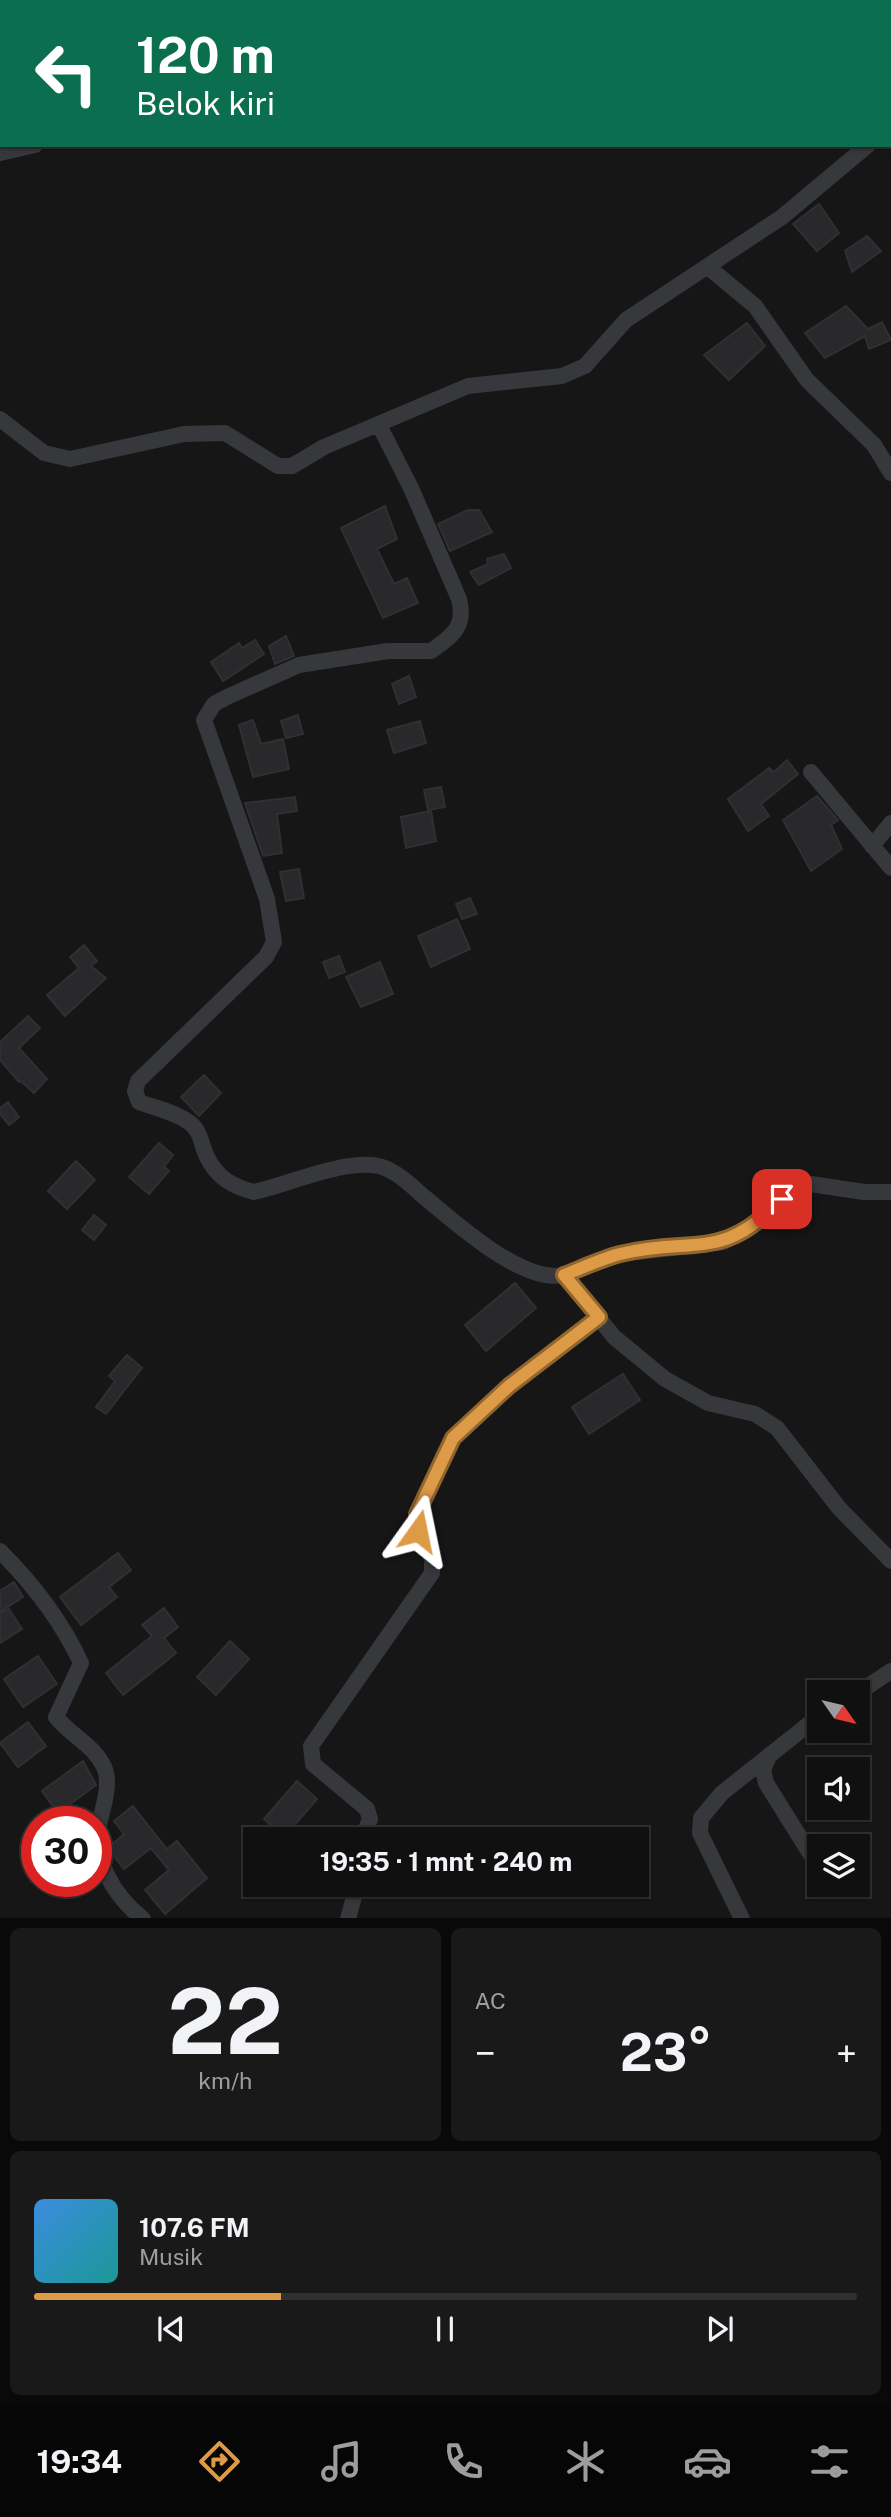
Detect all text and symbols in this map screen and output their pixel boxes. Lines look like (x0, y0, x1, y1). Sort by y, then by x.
text: 120 m (136, 26, 275, 84)
icon: left (21, 28, 112, 119)
text: Belok kiri (136, 85, 275, 122)
pin (752, 1169, 812, 1229)
icon: arrive (763, 1180, 801, 1218)
position arrow (381, 1494, 455, 1568)
north arrow (807, 1680, 870, 1743)
map controls (807, 1680, 870, 1897)
button: sound (807, 1757, 870, 1820)
speed limit sign: 30 (21, 1806, 112, 1897)
button: layers (807, 1834, 870, 1897)
text: 19:35 · 1 mnt · 240 m (320, 1846, 572, 1877)
text: 22 (167, 1968, 283, 2074)
text: AC (475, 1987, 506, 2014)
text: 23° (620, 2022, 712, 2083)
text: − (475, 2031, 496, 2076)
text: + (836, 2031, 857, 2076)
text: km/h (198, 2067, 252, 2094)
text: 107.6 FM (139, 2212, 250, 2243)
text: Musik (139, 2243, 203, 2270)
icon: previous (152, 2310, 190, 2348)
icon: pause (426, 2310, 464, 2348)
icon: next (701, 2310, 739, 2348)
icon: directions (195, 2437, 244, 2486)
icon: music (317, 2437, 366, 2486)
icon: phone (439, 2437, 488, 2486)
icon: climate (561, 2437, 610, 2486)
icon: car (683, 2437, 732, 2486)
icon: filters (805, 2437, 854, 2486)
text: 19:34 (37, 2443, 122, 2480)

